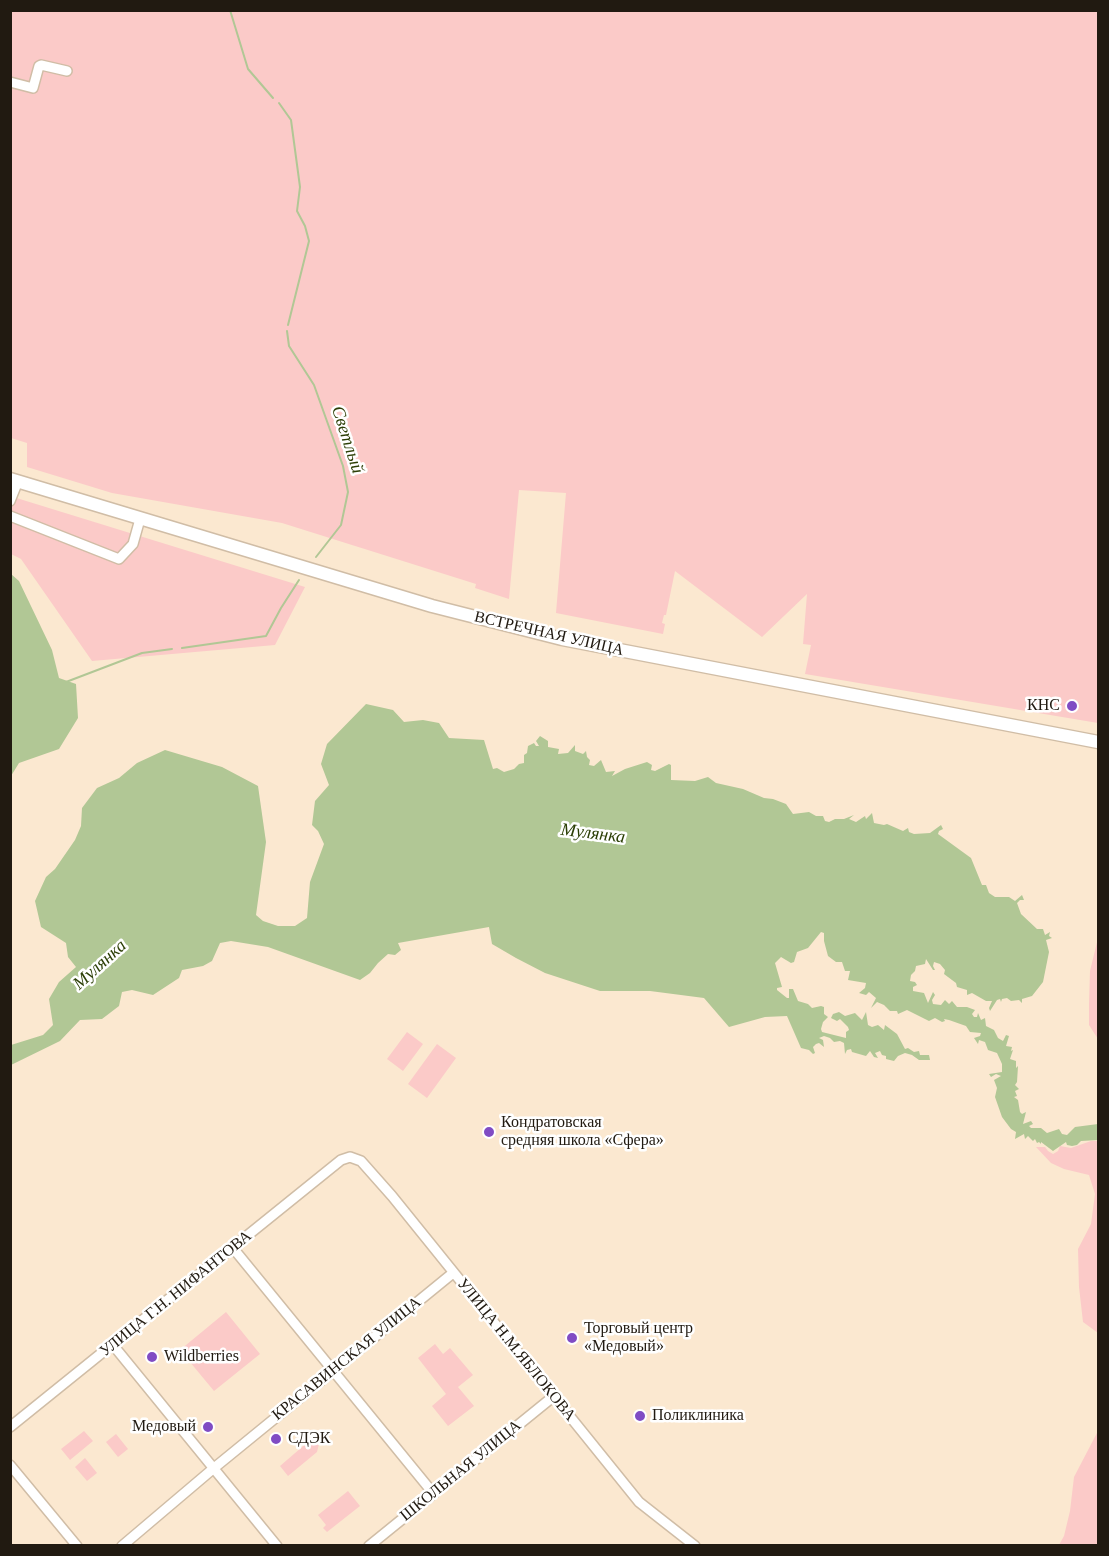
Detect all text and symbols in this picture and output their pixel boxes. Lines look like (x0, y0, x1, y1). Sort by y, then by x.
water label: Светлый (326, 404, 368, 476)
street label: ВСТРЕЧНАЯ УЛИЦА (472, 607, 626, 661)
place label: КНС (1027, 696, 1060, 716)
marker: КНС (1065, 699, 1079, 713)
water label: Мулянка (560, 819, 626, 849)
water label: Мулянка (69, 935, 131, 995)
place label: Кондратовская средняя школа «Сфера» (501, 1113, 664, 1151)
marker: Кондратовская средняя школа «Сфера» (482, 1125, 496, 1139)
street label: УЛИЦА Г.Н. НИФАНТОВА (96, 1227, 256, 1361)
street label: УЛИЦА Н.М.ЯБЛОКОВА (453, 1275, 579, 1425)
street label: КРАСАВИНСКАЯ УЛИЦА (269, 1293, 425, 1425)
place label: Торговый центр «Медовый» (584, 1319, 693, 1357)
marker: Торговый центр «Медовый» (565, 1331, 579, 1345)
place label: Wildberries (164, 1347, 239, 1367)
marker: Wildberries (145, 1350, 159, 1364)
place label: Поликлиника (652, 1406, 744, 1426)
marker: Поликлиника (633, 1409, 647, 1423)
street label: ШКОЛЬНАЯ УЛИЦА (397, 1416, 525, 1526)
place label: Медовый (132, 1417, 196, 1437)
marker: Медовый (201, 1420, 215, 1434)
place label: СДЭК (288, 1429, 330, 1449)
marker: СДЭК (269, 1432, 283, 1446)

